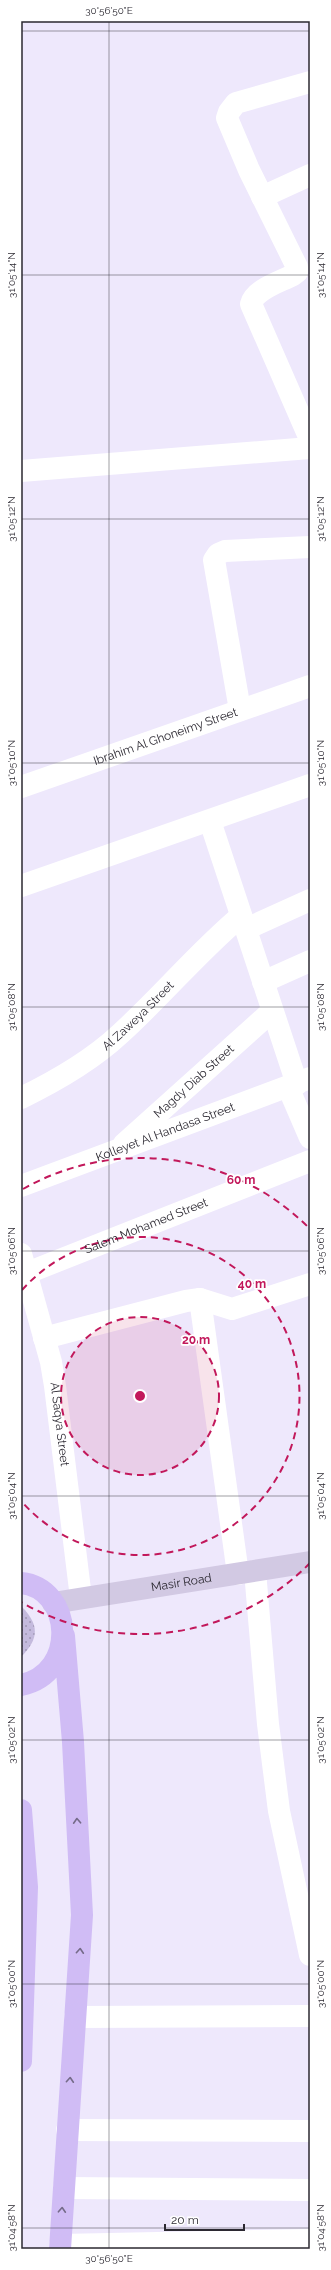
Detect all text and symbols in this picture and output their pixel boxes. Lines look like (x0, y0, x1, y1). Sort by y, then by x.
text: 30°56'50"E (85, 5, 133, 16)
text: 31°05'14"N (6, 252, 17, 298)
text: 31°05'14"N (315, 252, 326, 298)
text: 31°05'12"N (6, 496, 17, 542)
text: 31°05'12"N (315, 496, 326, 542)
street label: Ibrahim Al Ghoneimy Street (92, 705, 239, 768)
text: 31°05'10"N (6, 740, 17, 786)
text: 31°05'10"N (315, 740, 326, 786)
street label: Al Zaweya Street (100, 978, 177, 1053)
text: 31°05'08"N (6, 983, 17, 1031)
text: 31°05'08"N (315, 983, 326, 1031)
street label: Magdy Diab Street (151, 1042, 237, 1121)
street label: Kolleyet Al Handasa Street (94, 1100, 237, 1164)
text: 60 m (227, 1173, 255, 1187)
street label: Salem Mohamed Street (82, 1195, 210, 1257)
text: 31°05'06"N (6, 1227, 17, 1275)
text: 31°05'06"N (315, 1227, 326, 1275)
text: 40 m (238, 1277, 266, 1291)
text: 20 m (182, 1333, 210, 1347)
street label: Al Saqya Street (48, 1381, 72, 1467)
centre of rings (133, 1389, 147, 1403)
text: 31°05'04"N (6, 1472, 17, 1520)
text: 31°05'04"N (315, 1472, 326, 1520)
street label: Masir Road (150, 1571, 213, 1594)
text: 31°05'02"N (6, 1716, 17, 1764)
text: 31°05'02"N (315, 1716, 326, 1764)
one-way arrow (73, 1818, 81, 1824)
one-way arrow (75, 1948, 84, 1954)
text: 31°05'00"N (6, 1960, 17, 2008)
text: 31°05'00"N (315, 1960, 326, 2008)
one-way arrow (66, 2077, 75, 2083)
text: 31°04'58"N (6, 2204, 17, 2252)
text: 31°04'58"N (315, 2204, 326, 2252)
scale bar (165, 2206, 244, 2232)
one-way arrow (58, 2207, 67, 2213)
text: 20 m (171, 2213, 199, 2227)
text: 30°56'50"E (85, 2253, 133, 2264)

